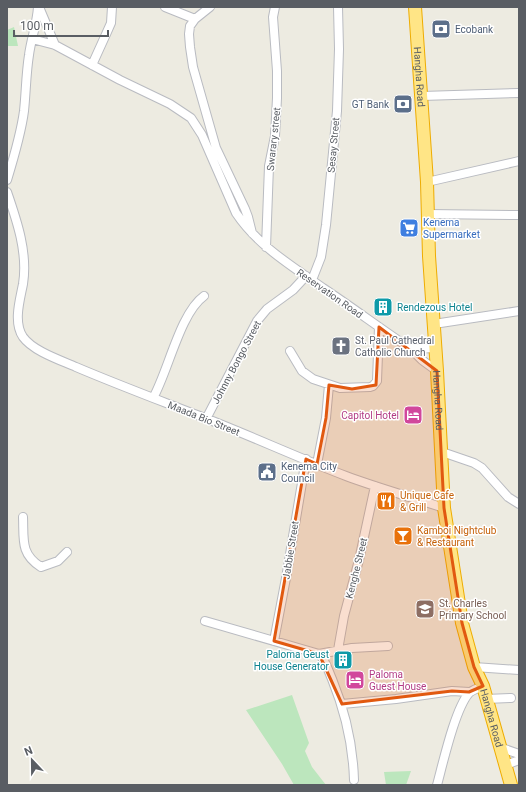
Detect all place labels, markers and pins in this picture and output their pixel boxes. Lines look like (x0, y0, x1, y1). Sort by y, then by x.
bank icon: Ecobank (430, 18, 452, 40)
place label: Ecobank (455, 24, 494, 35)
bank icon: GT Bank (392, 93, 414, 115)
place label: GT Bank (352, 99, 390, 110)
supermarket icon: Kenema Supermarket (398, 217, 420, 239)
place label: Kenema Supermarket (423, 217, 480, 240)
building icon: Rendezous Hotel (372, 296, 394, 318)
place label: Rendezous Hotel (397, 302, 473, 313)
church icon: St. Paul Cathedral Catholic Church (330, 335, 352, 357)
place label: St. Paul Cathedral Catholic Church (355, 335, 434, 358)
hotel icon: Capitol Hotel (402, 404, 424, 426)
place label: Capitol Hotel (341, 410, 399, 421)
public building icon: Kenema City Council (256, 461, 278, 483)
place label: Kenema City Council (281, 461, 337, 484)
restaurant icon: Unique Cafe & Grill (375, 490, 397, 512)
place label: Unique Cafe & Grill (400, 490, 454, 513)
bar icon: Kamboi Nightclub & Restaurant (392, 525, 414, 547)
place label: Kamboi Nightclub & Restaurant (417, 525, 497, 548)
school or university icon: St. Charles Primary School (414, 598, 436, 620)
place label: St. Charles Primary School (439, 598, 507, 621)
place label: Paloma Geust House Generator (254, 649, 330, 672)
building icon: Paloma Geust House Generator (332, 649, 354, 671)
hotel icon: Paloma Guest House (344, 669, 366, 691)
place label: Paloma Guest House (369, 669, 426, 692)

